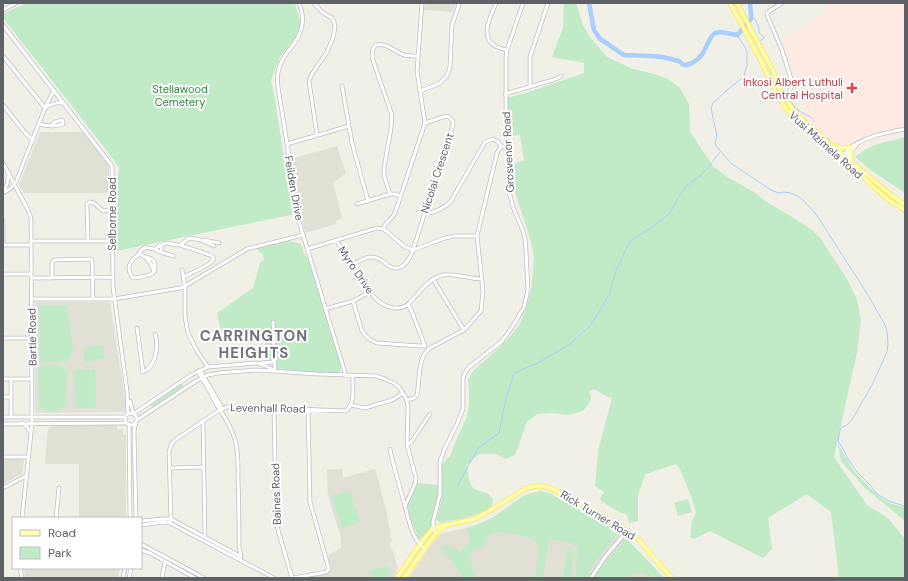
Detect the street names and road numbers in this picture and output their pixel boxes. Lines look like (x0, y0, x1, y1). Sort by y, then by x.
street label: Vusi Mzimela Road (786, 108, 866, 182)
street label: Grosvenor Road (499, 111, 517, 193)
street label: Nicolai Crescent (417, 131, 457, 215)
street label: Feilden Drive (281, 155, 307, 221)
street label: Selborne Road (105, 177, 119, 251)
street label: Myro Drive (335, 243, 377, 297)
street label: Bartle Road (24, 308, 40, 366)
street label: Levenhall Road (230, 400, 306, 416)
street label: Baines Road (268, 463, 284, 525)
street label: Rick Turner Road (558, 487, 638, 543)

